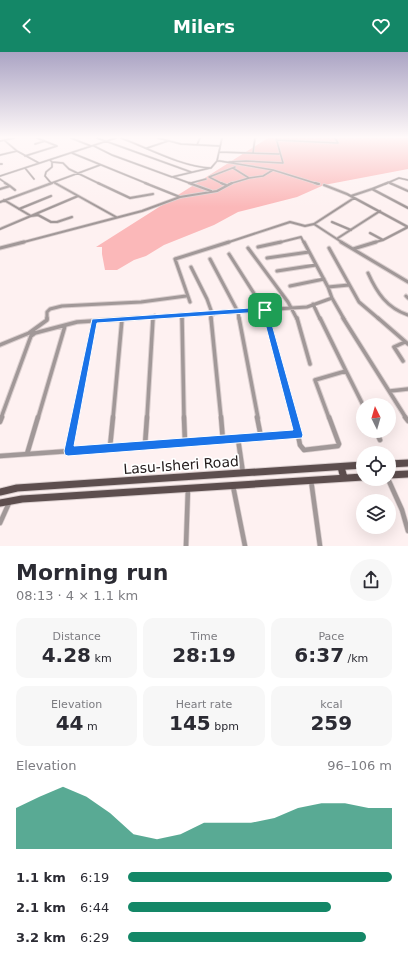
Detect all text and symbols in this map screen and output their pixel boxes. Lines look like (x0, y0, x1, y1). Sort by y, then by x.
icon: back (16, 15, 38, 37)
icon: heart (370, 15, 392, 37)
text: Milers (173, 16, 235, 37)
pin (248, 293, 282, 327)
icon: arrive (254, 299, 276, 321)
north arrow (356, 398, 396, 438)
map controls (356, 398, 396, 534)
button: locate (356, 446, 396, 486)
street label: Lasu-Isheri Road (123, 453, 239, 477)
button: layers (356, 494, 396, 534)
button: share (350, 559, 392, 601)
text: Morning run (16, 560, 168, 585)
text: 08:13 · 4 × 1.1 km (16, 588, 138, 603)
text: Distance (53, 630, 101, 643)
text: Time (191, 630, 217, 643)
text: Pace (318, 630, 344, 643)
text: 4.28 (42, 643, 91, 667)
text: 28:19 (172, 643, 236, 667)
text: 6:37 (294, 643, 344, 667)
text: km (91, 652, 112, 665)
text: /km (344, 652, 368, 665)
text: Elevation (51, 698, 102, 711)
text: Heart rate (176, 698, 232, 711)
text: kcal (320, 698, 342, 711)
text: 44 (56, 711, 83, 735)
text: 145 (169, 711, 211, 735)
text: 259 (310, 711, 352, 735)
text: m (83, 720, 98, 733)
text: bpm (211, 720, 239, 733)
text: Elevation (16, 758, 76, 773)
text: 96–106 m (327, 758, 392, 773)
text: 1.1 km (16, 870, 66, 885)
text: 6:19 (80, 870, 109, 885)
text: 2.1 km (16, 900, 66, 915)
text: 6:44 (80, 900, 109, 915)
text: 3.2 km (16, 930, 66, 945)
text: 6:29 (80, 930, 109, 945)

